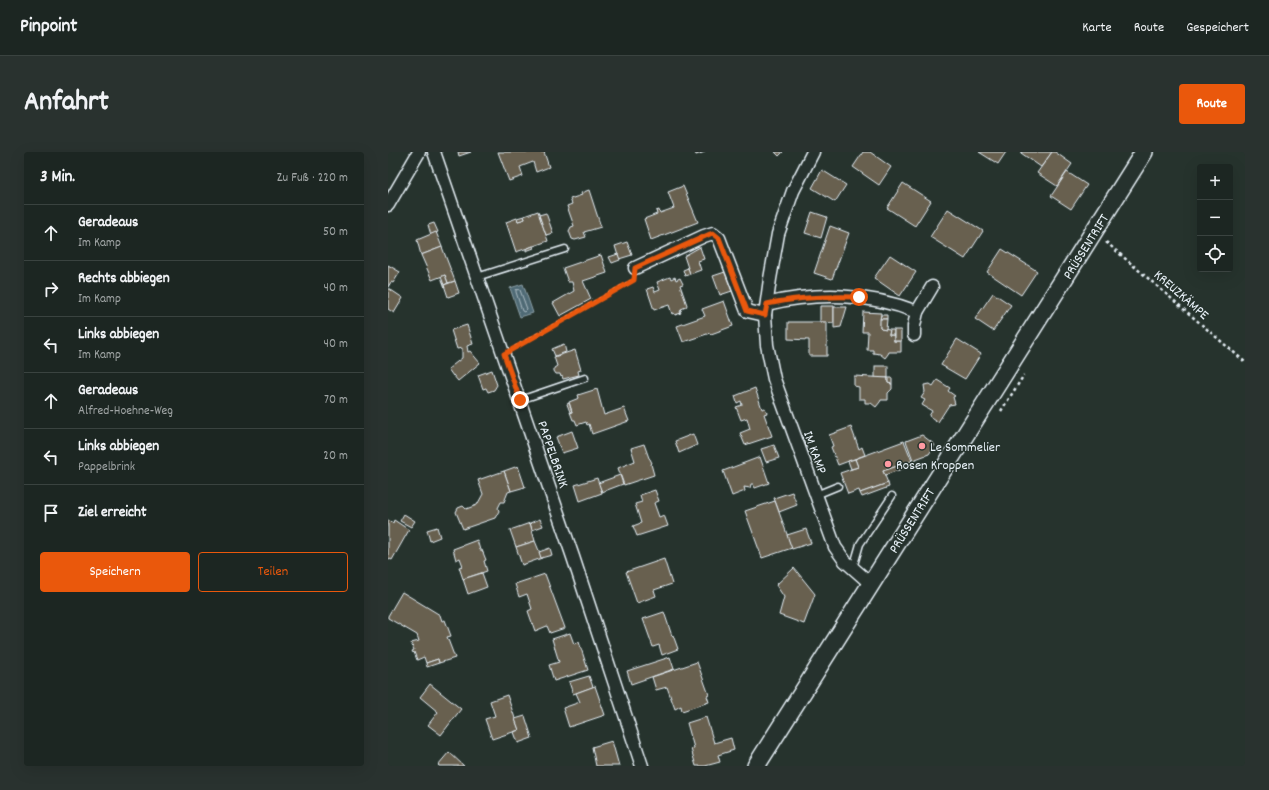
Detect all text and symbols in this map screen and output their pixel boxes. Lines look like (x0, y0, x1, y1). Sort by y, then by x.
text: Pinpoint (20, 14, 77, 41)
text: Karte (1082, 18, 1112, 38)
text: Route (1134, 18, 1164, 38)
text: Gespeichert (1186, 18, 1249, 38)
text: Anfahrt (24, 84, 109, 124)
button: Route (1179, 84, 1245, 124)
map controls (1197, 164, 1233, 272)
button: + (1197, 164, 1233, 200)
text: 3 Min. (40, 166, 75, 190)
text: Zu Fuß · 220 m (277, 169, 348, 188)
button: − (1197, 200, 1233, 236)
street label: PRÜSSENTRIFT (1059, 210, 1115, 284)
text: Geradeaus (78, 212, 138, 234)
icon: ahead (40, 222, 62, 244)
text: 50 m (323, 223, 348, 242)
text: Im Kamp (78, 234, 121, 253)
button: locate (1197, 236, 1233, 272)
street label: KREUZKÄMPE (1149, 266, 1213, 326)
text: Rechts abbiegen (78, 268, 170, 290)
icon: right (40, 278, 62, 300)
text: 40 m (324, 279, 348, 298)
route start (850, 288, 868, 306)
text: Im Kamp (78, 290, 121, 309)
text: Links abbiegen (78, 324, 159, 346)
icon: left (40, 334, 62, 356)
text: 40 m (324, 335, 348, 354)
text: Im Kamp (78, 346, 121, 365)
text: Geradeaus (78, 380, 138, 402)
icon: ahead (40, 390, 62, 412)
text: 70 m (324, 391, 348, 410)
route end (511, 391, 529, 409)
text: Alfred-Hoehne-Weg (78, 402, 173, 421)
street label: PAPPELBRINK (531, 418, 573, 491)
street label: IM KAMP (797, 428, 831, 477)
text: Links abbiegen (78, 436, 159, 458)
place label: Le Sommelier (930, 438, 1001, 458)
marker: Le Sommelier (917, 441, 927, 451)
icon: left (40, 446, 62, 468)
text: 20 m (323, 447, 348, 466)
place label: Rosen Kroppen (896, 456, 974, 476)
text: Pappelbrink (78, 458, 135, 477)
marker: Rosen Kroppen (883, 459, 893, 469)
street label: PRÜSSENTRIFT (885, 484, 941, 558)
icon: arrive (40, 502, 62, 524)
text: Ziel erreicht (78, 502, 146, 524)
button: Speichern (40, 552, 190, 592)
button: Teilen (198, 552, 348, 592)

